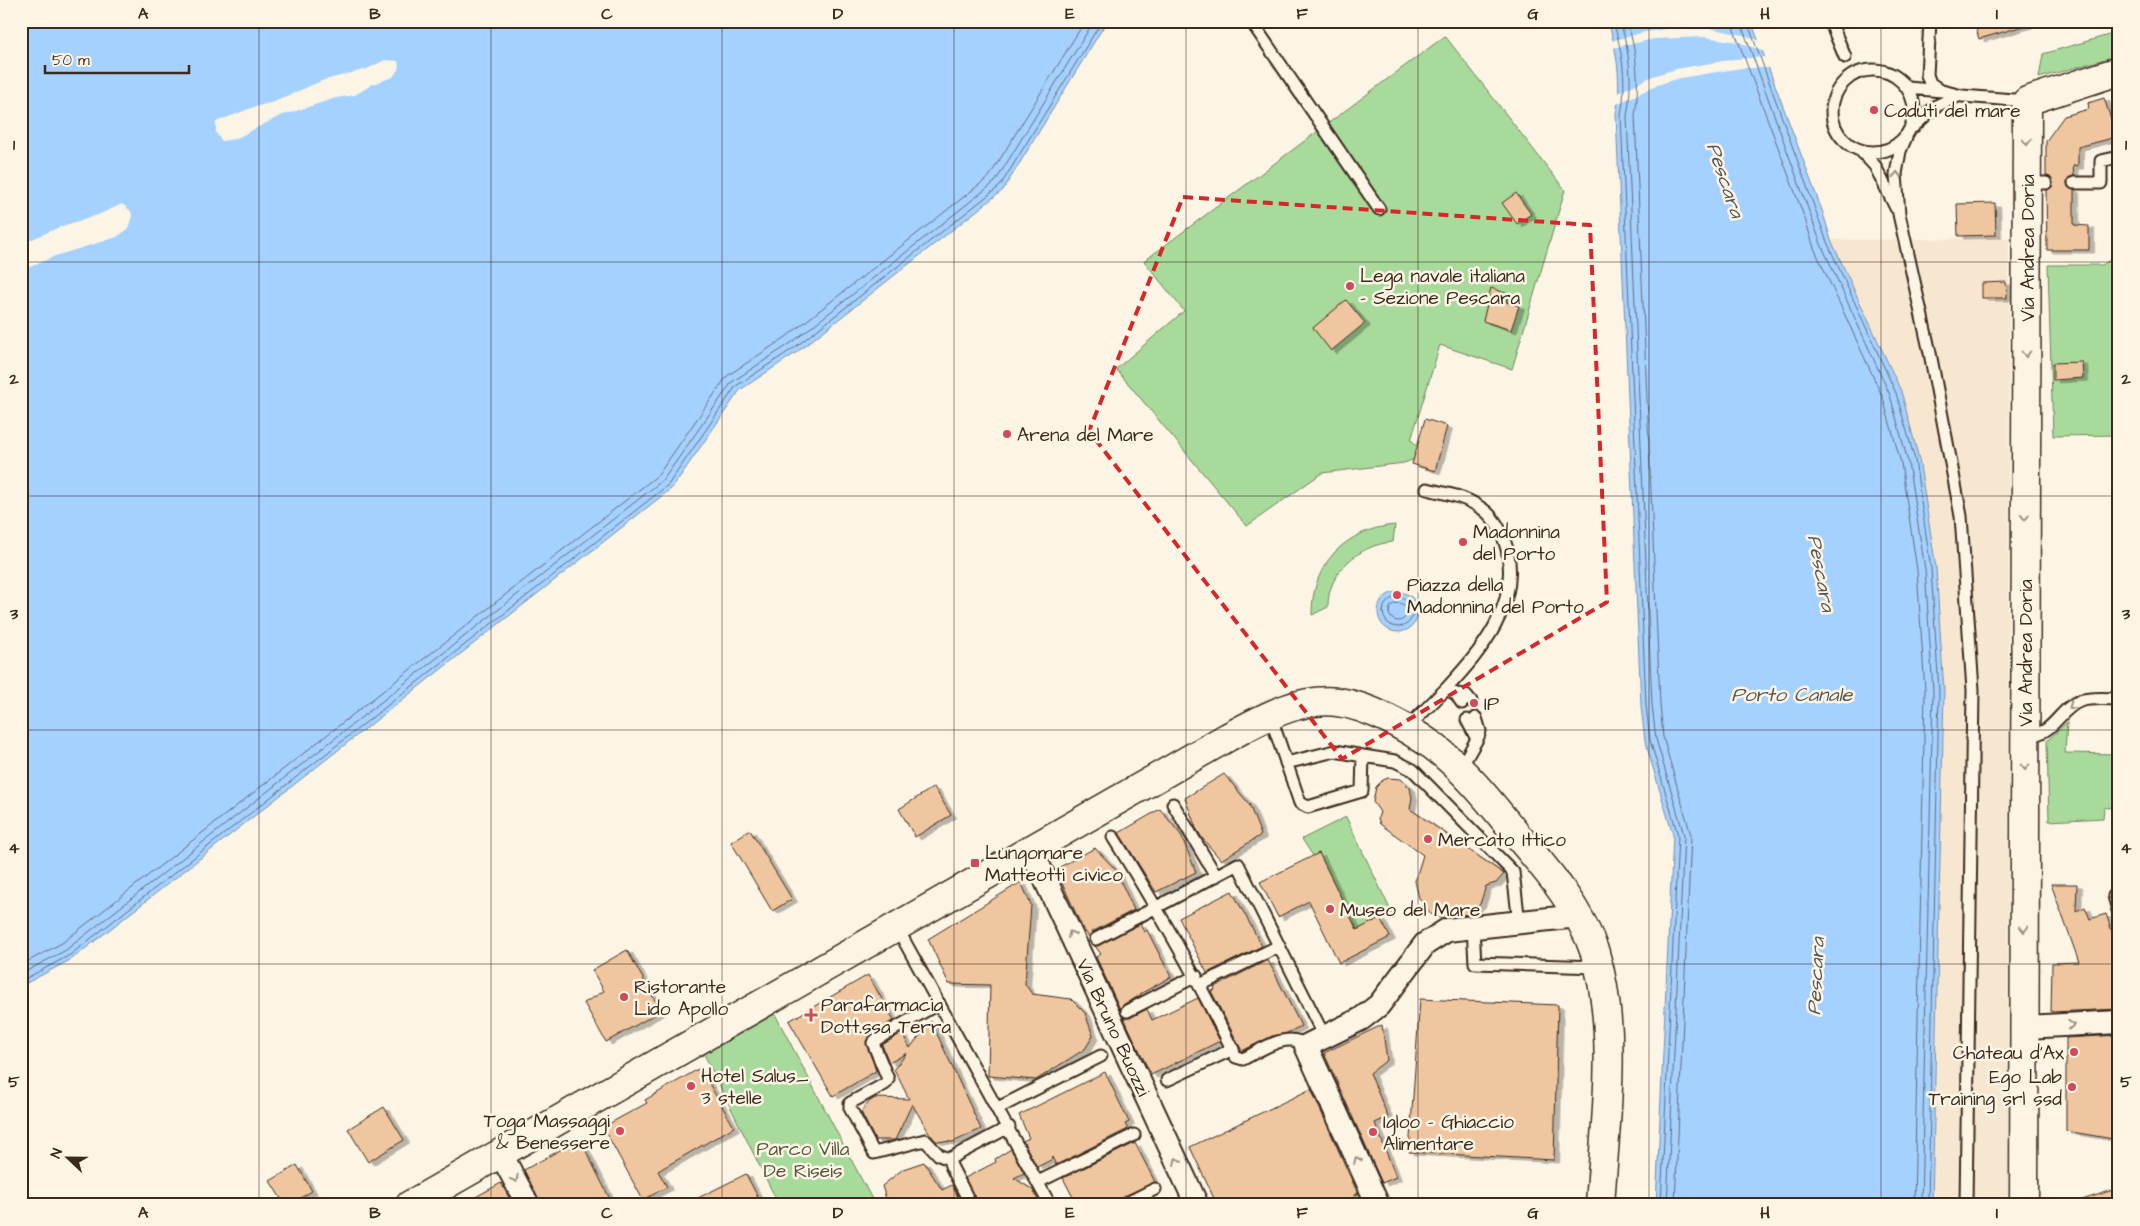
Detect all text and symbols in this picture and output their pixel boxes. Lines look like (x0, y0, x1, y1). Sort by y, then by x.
text: A (138, 3, 149, 25)
text: B (369, 3, 381, 25)
text: C (601, 3, 613, 25)
text: D (833, 3, 844, 25)
text: E (1065, 3, 1075, 25)
text: F (1296, 3, 1308, 25)
text: G (1527, 3, 1539, 25)
text: H (1760, 3, 1770, 25)
text: I (1996, 3, 1998, 25)
scale bar (45, 42, 189, 74)
text: 50 m (52, 50, 90, 71)
place label: Caduti del mare (1884, 98, 2021, 125)
marker: Caduti del mare (1868, 104, 1880, 116)
text: 1 (13, 134, 16, 156)
text: 1 (2125, 134, 2128, 156)
one-way arrow (2022, 138, 2032, 146)
water label: Pescara (1699, 139, 1751, 222)
one-way arrow (1892, 171, 1903, 179)
street label: Via Andrea Doria (2015, 174, 2042, 322)
place label: Lega navale italiana - Sezione Pescara (1360, 263, 1525, 312)
marker: Lega navale italiana - Sezione Pescara (1344, 280, 1356, 292)
one-way arrow (2021, 351, 2031, 359)
text: 2 (8, 368, 19, 390)
text: 2 (2120, 368, 2131, 390)
place label: Arena del Mare (1017, 422, 1153, 449)
marker: Arena del Mare (1001, 428, 1013, 440)
one-way arrow (2020, 513, 2031, 521)
place label: Madonnina del Porto (1473, 519, 1560, 568)
water label: Pescara (1800, 532, 1842, 615)
marker: Madonnina del Porto (1457, 536, 1469, 548)
place label: Piazza della Madonnina del Porto (1407, 572, 1584, 621)
street label: Via Andrea Doria (2013, 579, 2040, 727)
marker: Piazza della Madonnina del Porto (1391, 589, 1403, 601)
text: 3 (9, 603, 19, 625)
text: 3 (2121, 603, 2131, 625)
water label: Porto Canale (1732, 681, 1854, 709)
place label: IP (1484, 691, 1499, 718)
marker: IP (1468, 697, 1480, 709)
one-way arrow (2068, 700, 2078, 709)
one-way arrow (2020, 764, 2030, 771)
place label: Mercato Ittico (1438, 827, 1566, 854)
marker: Mercato Ittico (1422, 833, 1434, 845)
text: 4 (9, 837, 20, 859)
text: 4 (2121, 837, 2132, 859)
place label: Lungomare Matteotti civico (985, 840, 1123, 889)
marker: Lungomare Matteotti civico (969, 857, 981, 869)
place label: Museo del Mare (1340, 897, 1480, 924)
marker: Museo del Mare (1324, 903, 1336, 915)
one-way arrow (2019, 926, 2029, 934)
one-way arrow (1067, 930, 1077, 939)
water label: Pescara (1800, 936, 1832, 1016)
street label: Via Bruno Buozzi (1069, 954, 1156, 1101)
place label: Ristorante Lido Apollo (634, 974, 728, 1023)
marker: Ristorante Lido Apollo (618, 991, 630, 1003)
place label: Parafarmacia Dott.ssa Terra (821, 992, 951, 1041)
marker: Parafarmacia Dott.ssa Terra (805, 1009, 817, 1021)
one-way arrow (2067, 1019, 2075, 1030)
place label: Chateau d'Ax (1953, 1040, 2064, 1067)
marker: Chateau d'Ax (2068, 1046, 2080, 1058)
place label: Hotel Salus_ 3 stelle (701, 1063, 809, 1112)
place label: Ego Lab Training srl ssd (1928, 1064, 2062, 1114)
text: 5 (8, 1071, 20, 1093)
text: 5 (2120, 1071, 2132, 1093)
marker: Hotel Salus_ 3 stelle (685, 1080, 697, 1092)
marker: Ego Lab Training srl ssd (2066, 1081, 2078, 1093)
place label: Toga Massaggi & Benessere (484, 1108, 610, 1157)
place label: Igloo - Ghiaccio Alimentare (1383, 1109, 1514, 1158)
marker: Toga Massaggi & Benessere (614, 1125, 626, 1137)
marker: Igloo - Ghiaccio Alimentare (1367, 1126, 1379, 1138)
north arrow (42, 1134, 92, 1184)
park label: Parco Villa De Riseis (756, 1136, 850, 1185)
text: N (46, 1145, 68, 1161)
one-way arrow (1353, 1156, 1364, 1165)
one-way arrow (1172, 1157, 1183, 1166)
one-way arrow (509, 1174, 519, 1183)
text: A (138, 1202, 149, 1224)
text: B (369, 1202, 381, 1224)
text: C (601, 1202, 613, 1224)
text: D (833, 1202, 844, 1224)
text: E (1065, 1202, 1075, 1224)
text: F (1296, 1202, 1308, 1224)
text: G (1527, 1202, 1539, 1224)
text: H (1760, 1202, 1770, 1224)
text: I (1996, 1202, 1998, 1224)

